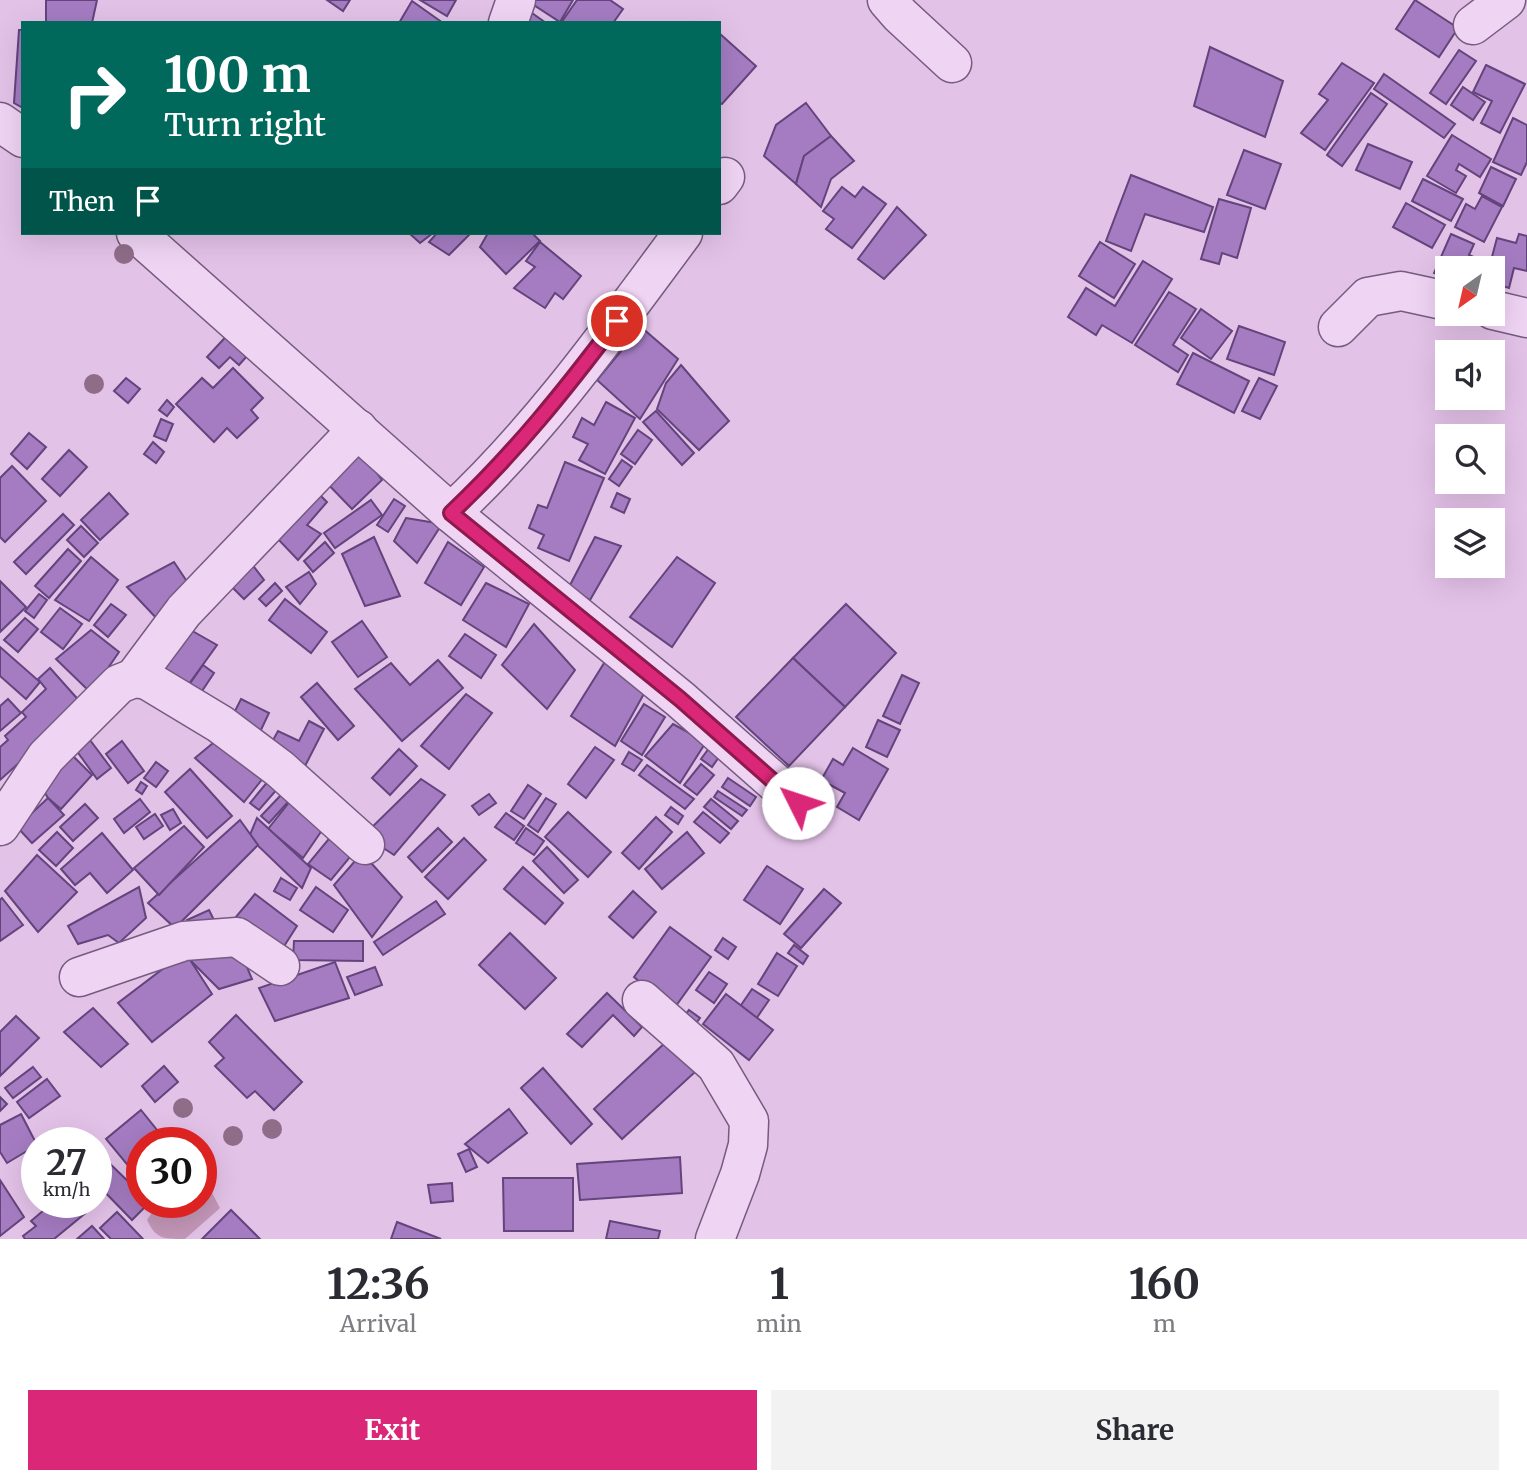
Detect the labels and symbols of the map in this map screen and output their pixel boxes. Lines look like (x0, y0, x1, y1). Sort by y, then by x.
north arrow (1435, 256, 1505, 326)
pin (587, 291, 647, 351)
position arrow (761, 766, 835, 840)
speed limit sign: 30 (126, 1127, 217, 1218)

